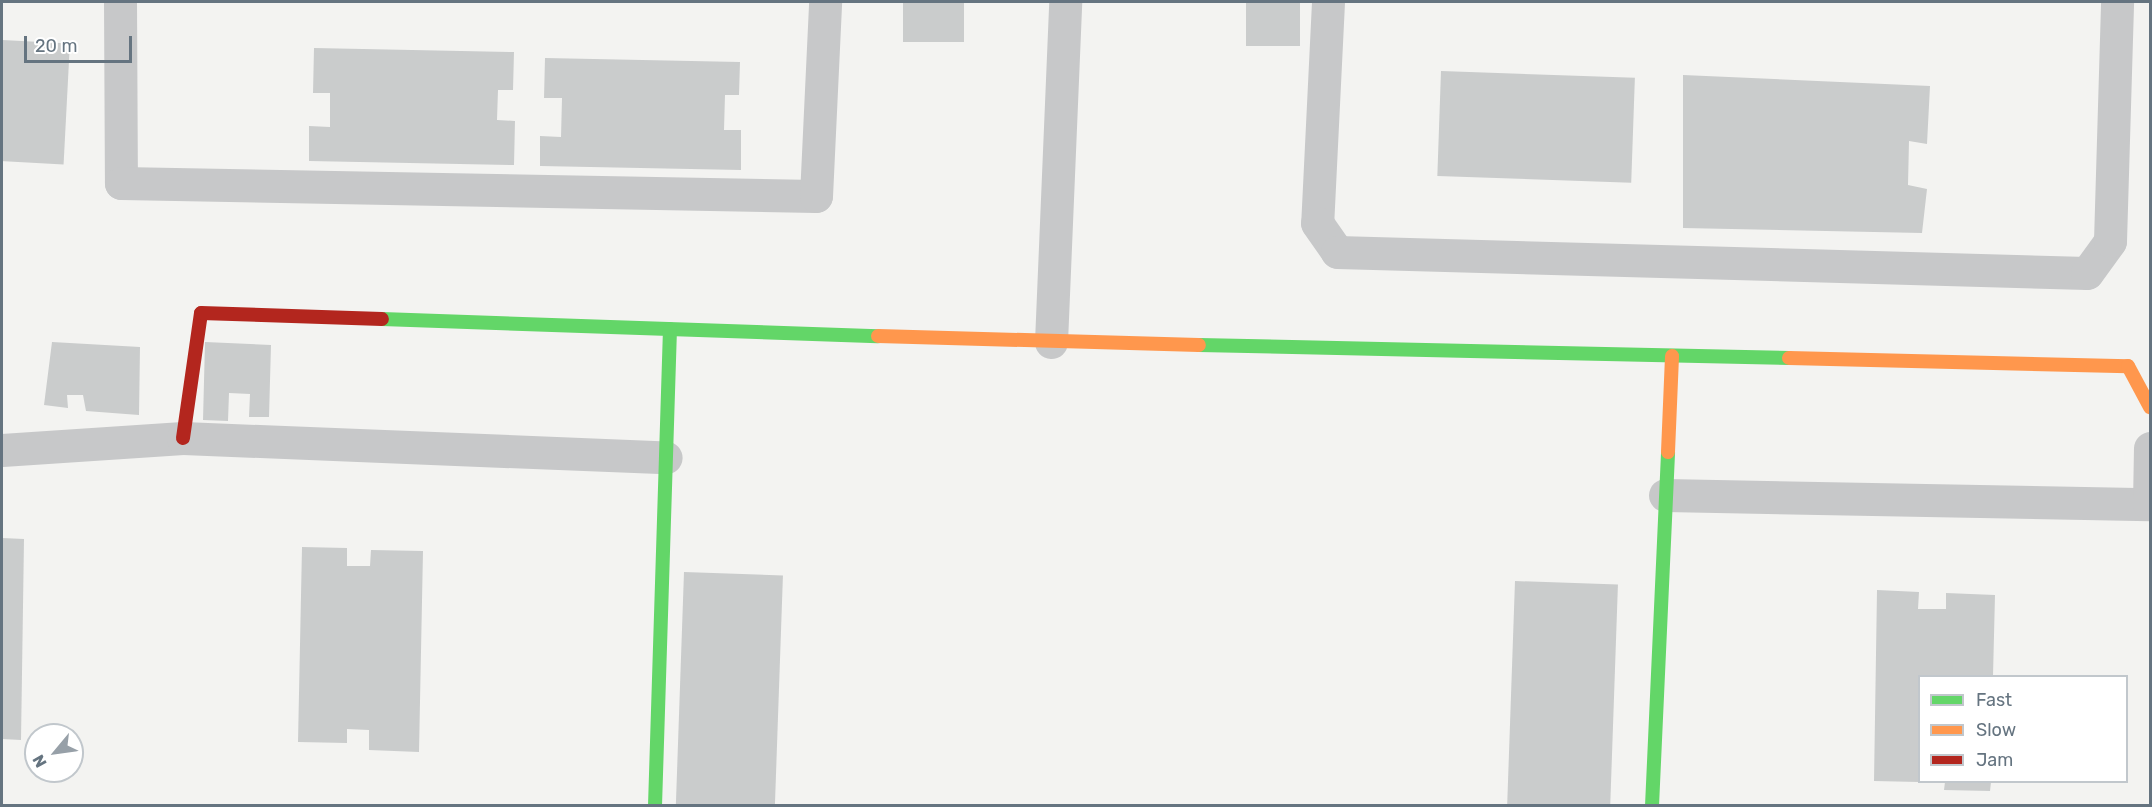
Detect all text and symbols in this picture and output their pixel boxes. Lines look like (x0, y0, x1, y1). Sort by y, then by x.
scale bar (27, 24, 135, 62)
text: 20 m (35, 35, 77, 57)
legend (1918, 675, 2128, 783)
text: Fast (1976, 689, 2012, 711)
text: Slow (1976, 719, 2016, 741)
north arrow (24, 723, 84, 783)
text: Jam (1976, 749, 2013, 771)
text: N (28, 751, 51, 771)

